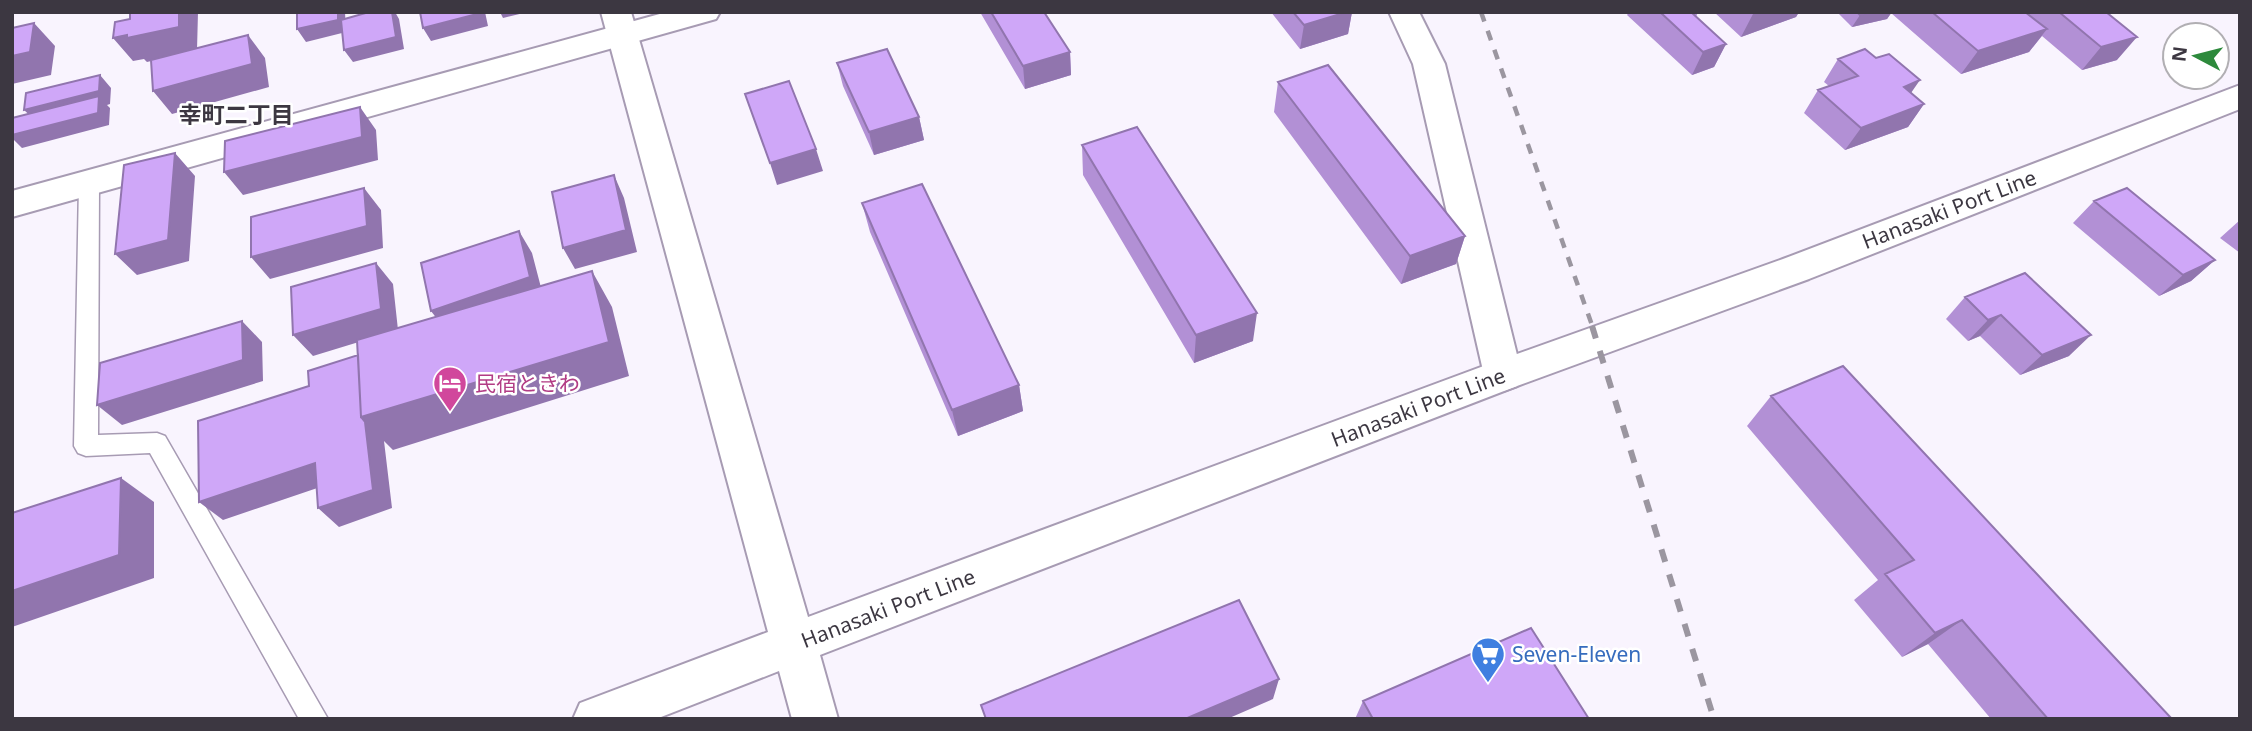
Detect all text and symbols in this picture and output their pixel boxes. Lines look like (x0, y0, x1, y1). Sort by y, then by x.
north arrow (2161, 21, 2231, 91)
text: N (2165, 45, 2193, 63)
district label: 幸町二丁目 (179, 98, 294, 130)
street label: Hanasaki Port Line (1858, 163, 2040, 255)
street label: Hanasaki Port Line (1327, 361, 1509, 453)
hotel icon: 民宿ときわ (431, 364, 469, 413)
place label: 民宿ときわ (475, 369, 580, 397)
street label: Hanasaki Port Line (797, 562, 979, 654)
supermarket icon: Seven-Eleven (1469, 635, 1507, 684)
place label: Seven-Eleven (1512, 640, 1641, 668)

